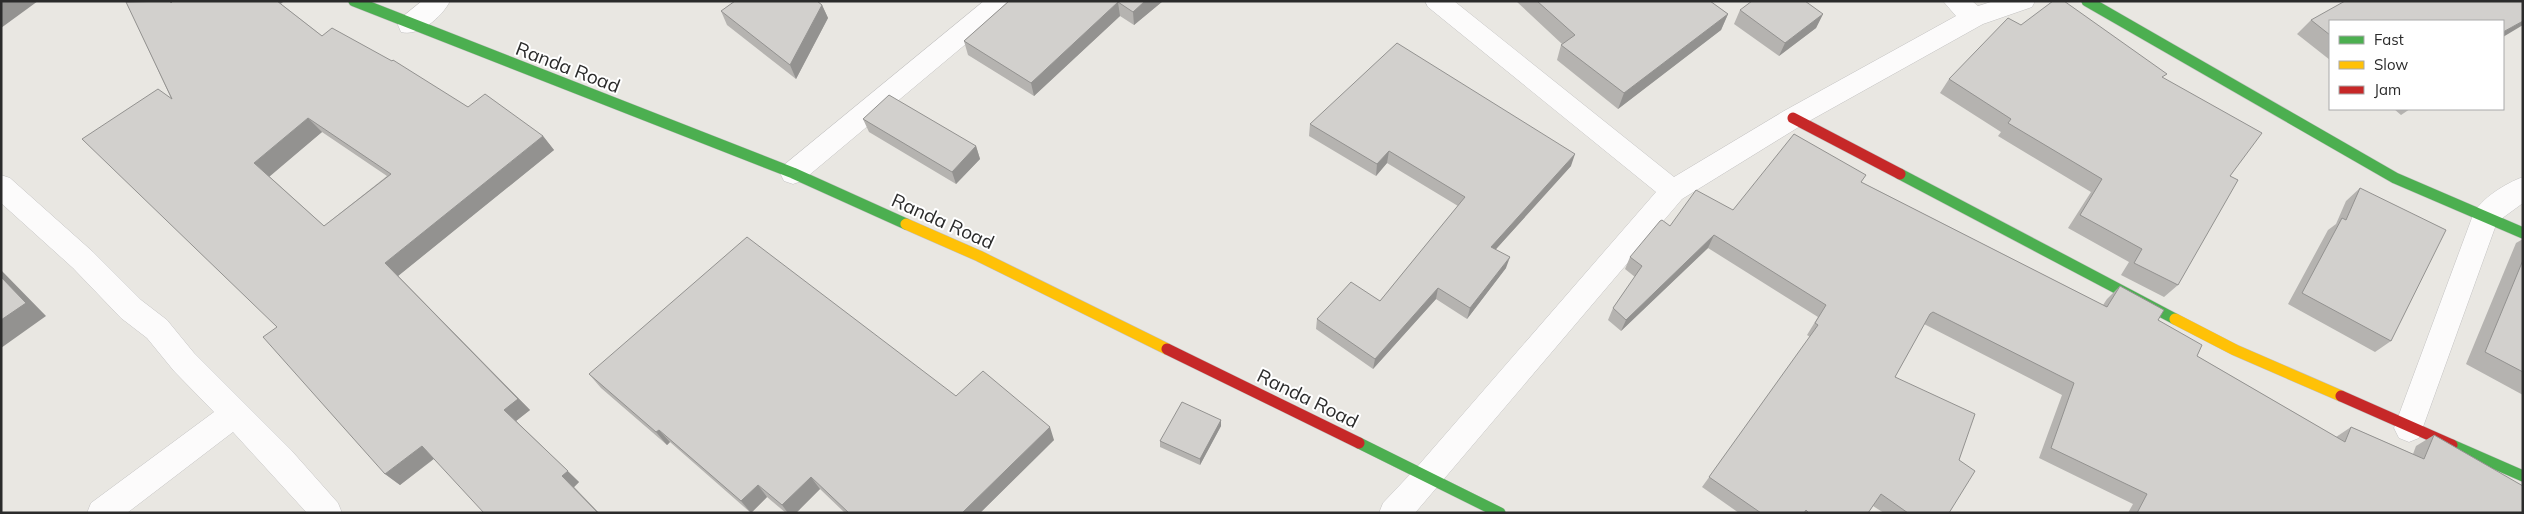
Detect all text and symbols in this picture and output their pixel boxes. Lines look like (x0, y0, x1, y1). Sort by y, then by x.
legend (2329, 20, 2504, 110)
text: Fast (2374, 30, 2404, 49)
street label: Randa Road (512, 36, 624, 98)
text: Slow (2374, 55, 2408, 74)
text: Jam (2374, 80, 2401, 99)
street label: Randa Road (888, 188, 998, 254)
street label: Randa Road (1253, 363, 1363, 433)

